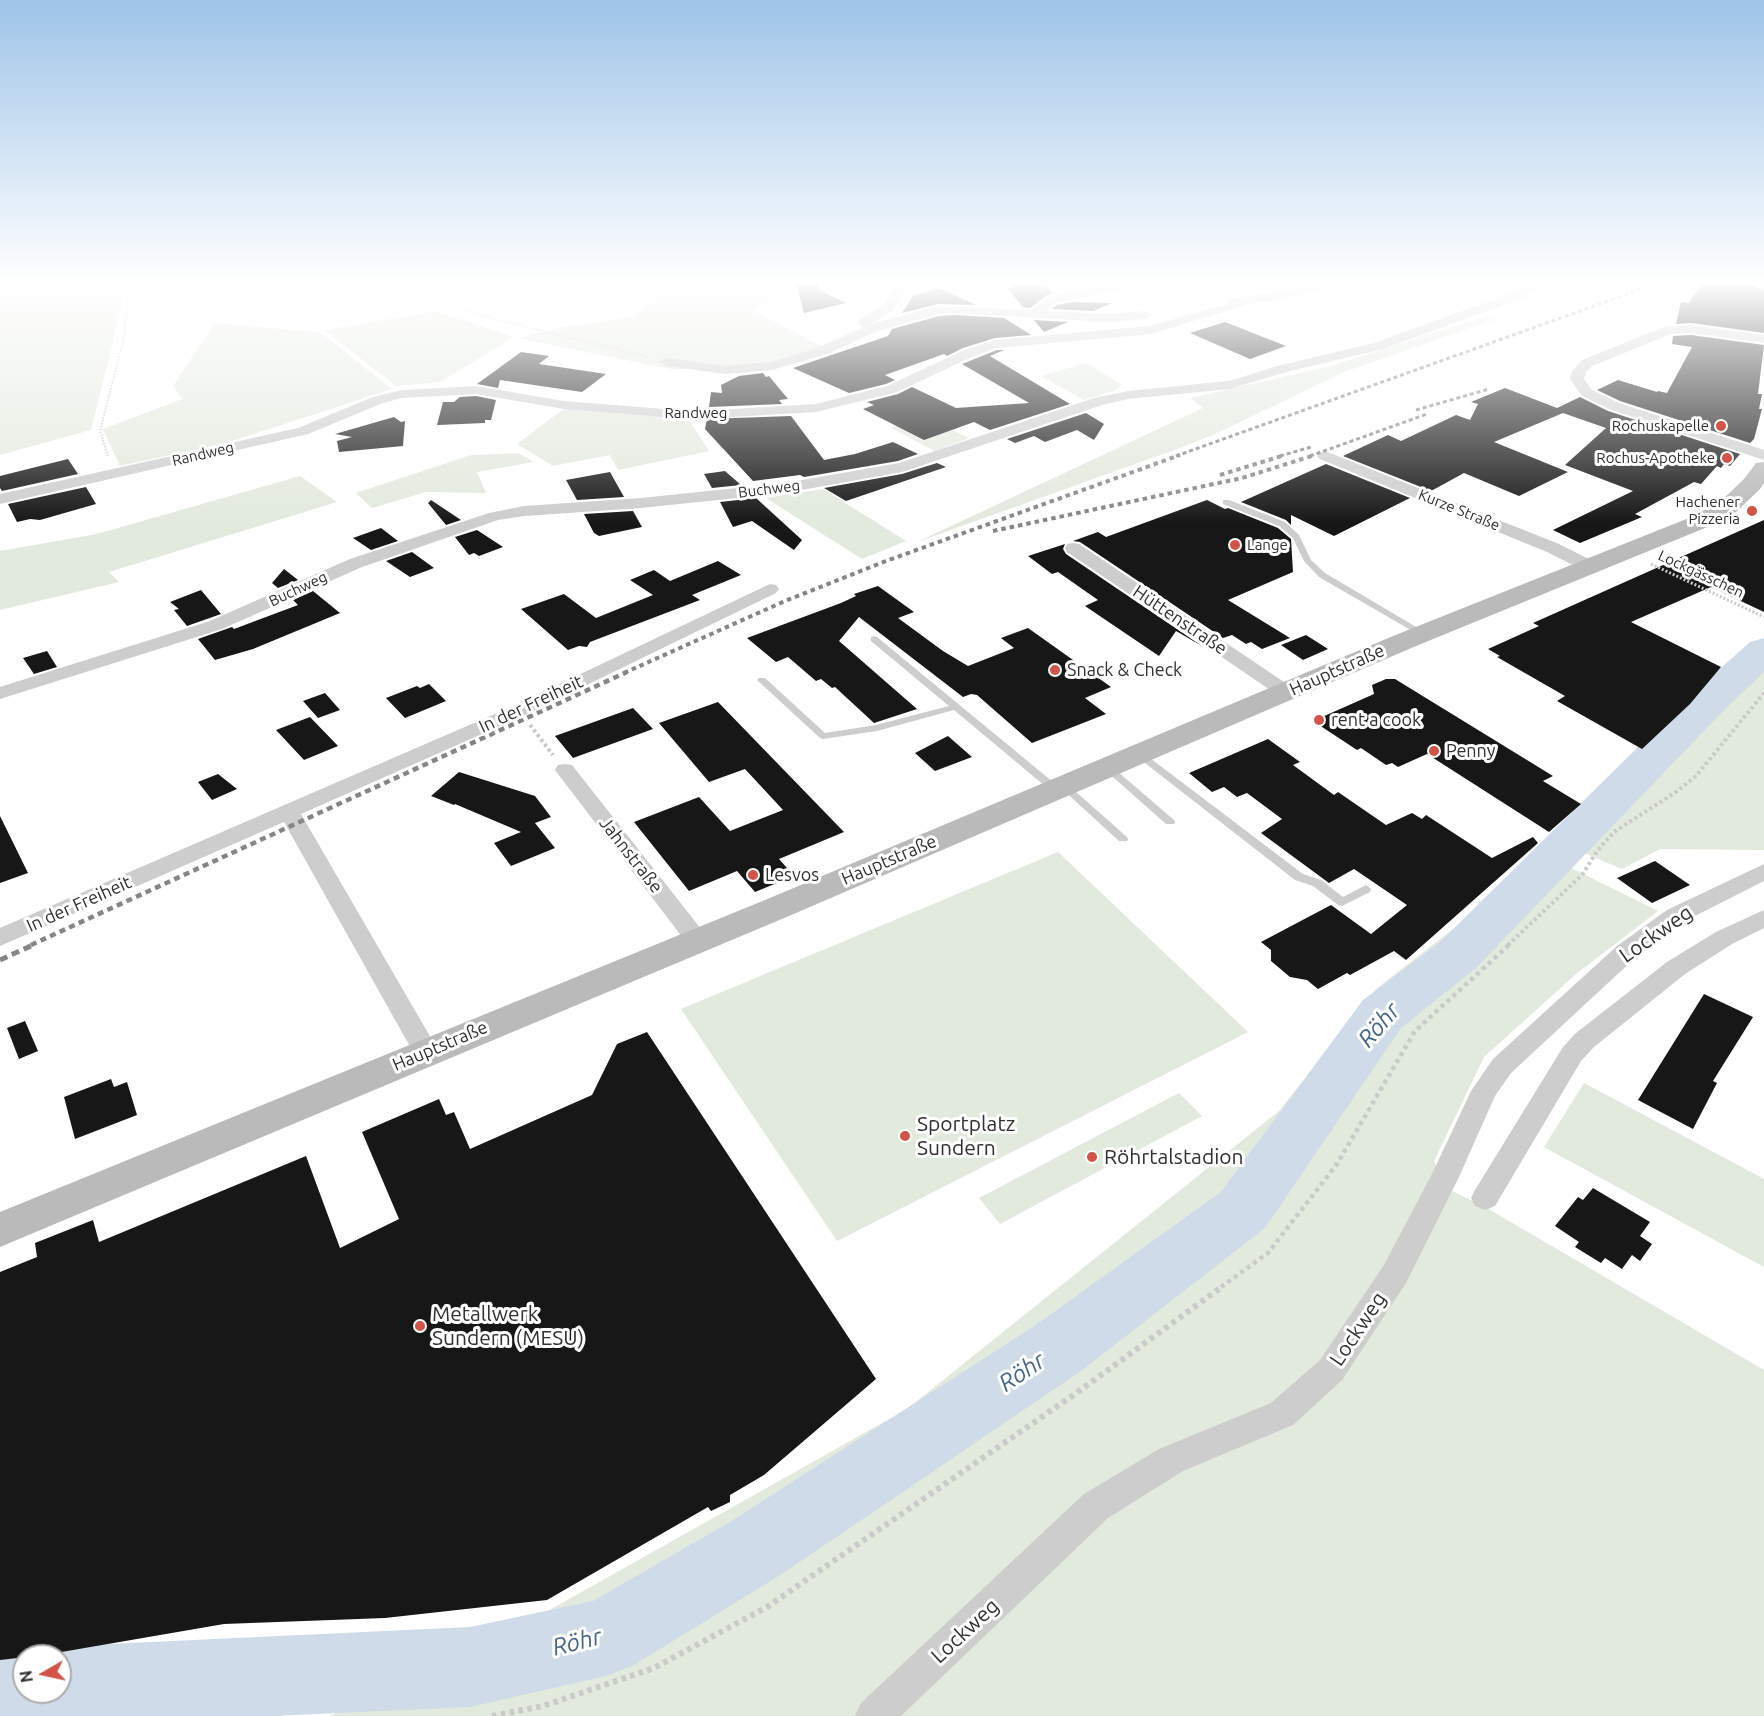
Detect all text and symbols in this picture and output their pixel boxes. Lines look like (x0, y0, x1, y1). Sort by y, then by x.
street label: Randweg (665, 404, 727, 422)
place label: Rochuskapelle (1612, 417, 1709, 435)
marker: Rochuskapelle (1714, 419, 1728, 433)
street label: Randweg (170, 438, 236, 470)
place label: Rochus-Apotheke (1596, 449, 1715, 467)
marker: Rochus-Apotheke (1720, 451, 1734, 465)
street label: Buchweg (737, 476, 801, 502)
street label: Kurze Straße (1416, 485, 1502, 535)
place label: Hachener Pizzeria (1675, 493, 1740, 528)
marker: Hachener Pizzeria (1745, 504, 1759, 518)
place label: Lange (1247, 536, 1288, 554)
marker: Lange (1228, 538, 1242, 552)
street label: Lockgässchen (1655, 546, 1747, 602)
street label: Buchweg (266, 568, 330, 610)
street label: Hüttenstraße (1129, 581, 1231, 659)
street label: Hauptstraße (1286, 640, 1388, 700)
place label: Snack & Check (1067, 659, 1182, 681)
marker: Snack & Check (1048, 663, 1062, 677)
street label: In der Freiheit (476, 670, 586, 738)
place label: rent a cook (1331, 709, 1421, 731)
marker: rent a cook (1312, 713, 1326, 727)
place label: Penny (1446, 740, 1495, 762)
marker: Penny (1427, 744, 1441, 758)
street label: Jahnstraße (595, 813, 667, 897)
street label: Hauptstraße (838, 830, 940, 890)
place label: Lesvos (765, 864, 819, 886)
marker: Lesvos (746, 868, 760, 882)
street label: In der Freiheit (23, 871, 135, 937)
street label: Lockweg (1615, 900, 1697, 968)
water label: Röhr (1352, 997, 1406, 1053)
street label: Hauptstraße (389, 1016, 491, 1076)
place label: Sportplatz Sundern (917, 1111, 1015, 1161)
marker: Sportplatz Sundern (898, 1129, 912, 1143)
place label: Röhrtalstadion (1104, 1144, 1244, 1170)
marker: Röhrtalstadion (1085, 1150, 1099, 1164)
street label: Lockweg (1324, 1287, 1392, 1371)
place label: Metallwerk Sundern (MESU) (432, 1301, 584, 1351)
marker: Metallwerk Sundern (MESU) (413, 1319, 427, 1333)
water label: Röhr (993, 1346, 1051, 1398)
street label: Lockweg (926, 1593, 1004, 1669)
water label: Röhr (549, 1622, 605, 1662)
north arrow (12, 1644, 72, 1704)
text: N (16, 1669, 36, 1684)

